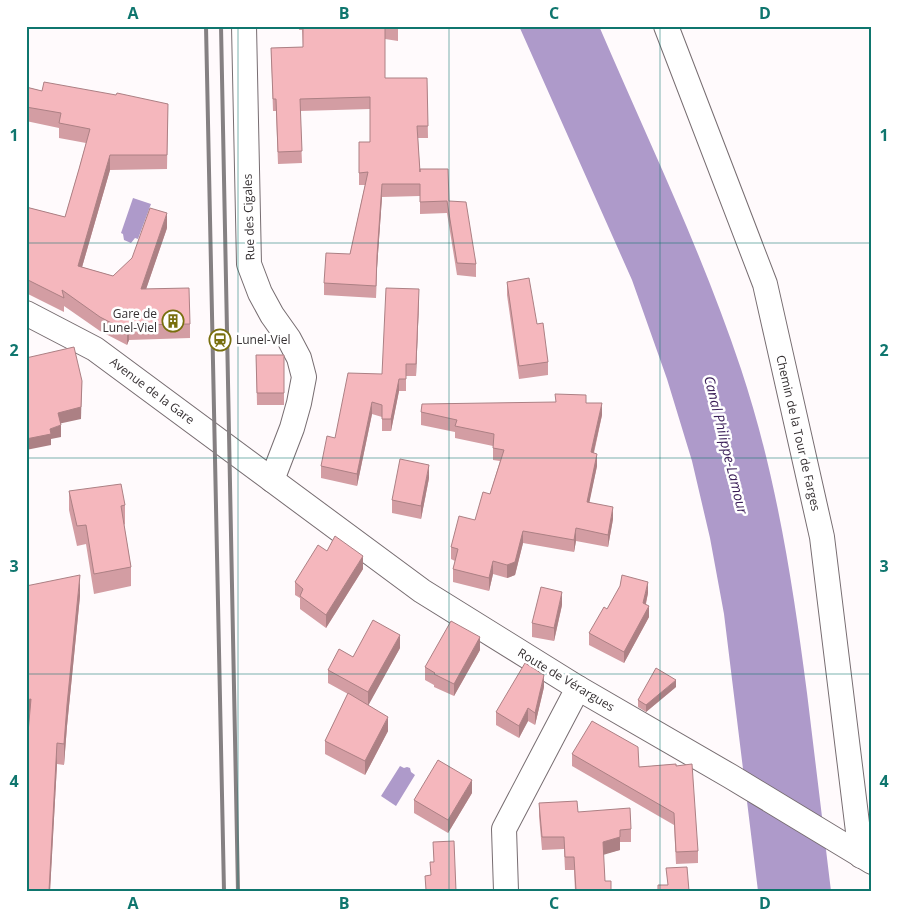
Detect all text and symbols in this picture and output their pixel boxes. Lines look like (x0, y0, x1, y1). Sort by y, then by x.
text: A (127, 2, 139, 24)
text: B (339, 2, 349, 24)
text: C (549, 2, 559, 24)
text: D (759, 2, 771, 24)
text: 1 (9, 124, 19, 146)
text: 1 (879, 124, 889, 146)
street label: Rue des Cigales (238, 173, 259, 261)
place label: Gare de Lunel-Viel (102, 305, 157, 336)
building icon: Gare de Lunel-Viel (161, 309, 185, 333)
station icon: Lunel-Viel (208, 328, 232, 352)
place label: Lunel-Viel (236, 331, 291, 348)
text: 2 (9, 339, 19, 361)
text: 2 (879, 339, 889, 361)
street label: Avenue de la Gare (106, 353, 198, 428)
street label: Chemin de la Tour de Farges (772, 353, 825, 513)
water label: Canal Philippe-Lamour (700, 374, 753, 516)
text: 3 (9, 555, 19, 577)
text: 3 (879, 555, 889, 577)
street label: Route de Vérargues (515, 644, 618, 715)
text: 4 (9, 770, 19, 792)
text: 4 (879, 770, 889, 792)
text: A (127, 892, 139, 914)
text: B (339, 892, 349, 914)
text: C (549, 892, 559, 914)
text: D (759, 892, 771, 914)

